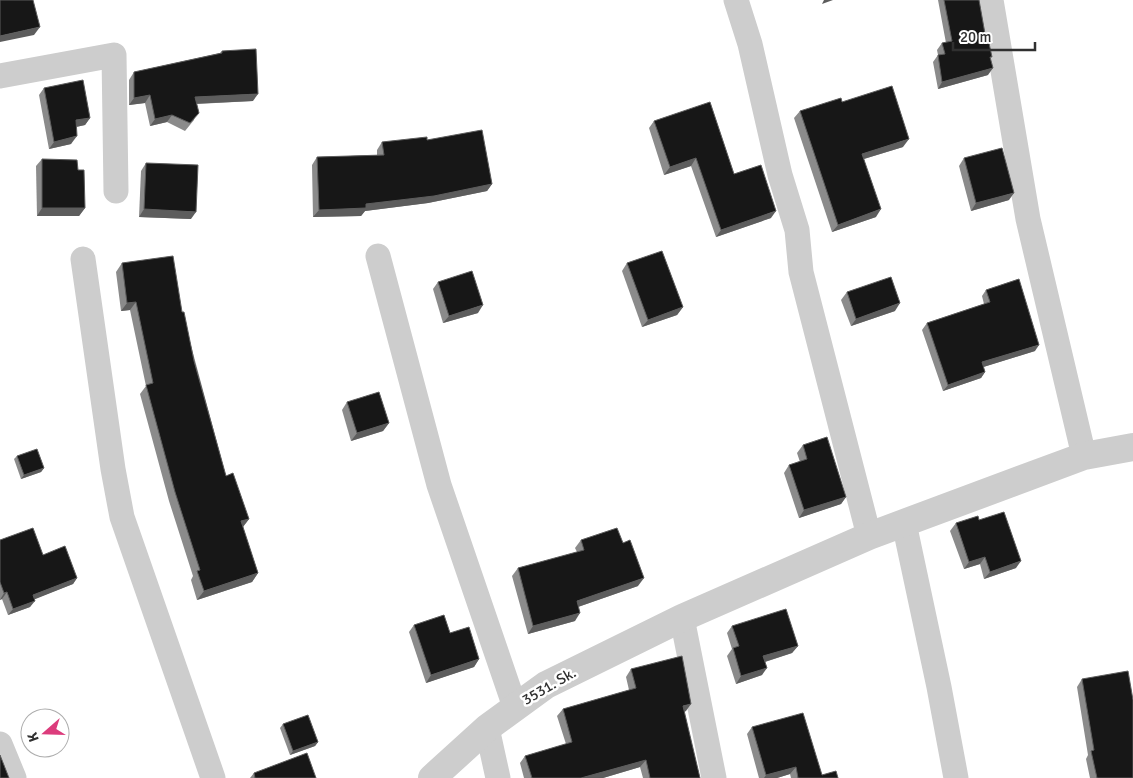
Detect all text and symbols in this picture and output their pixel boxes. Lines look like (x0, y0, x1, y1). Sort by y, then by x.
scale bar (953, 20, 1036, 52)
text: 20 m (960, 28, 991, 46)
street label: 3531. Sk. (519, 663, 579, 709)
north arrow (20, 708, 70, 758)
text: K (24, 730, 43, 744)

